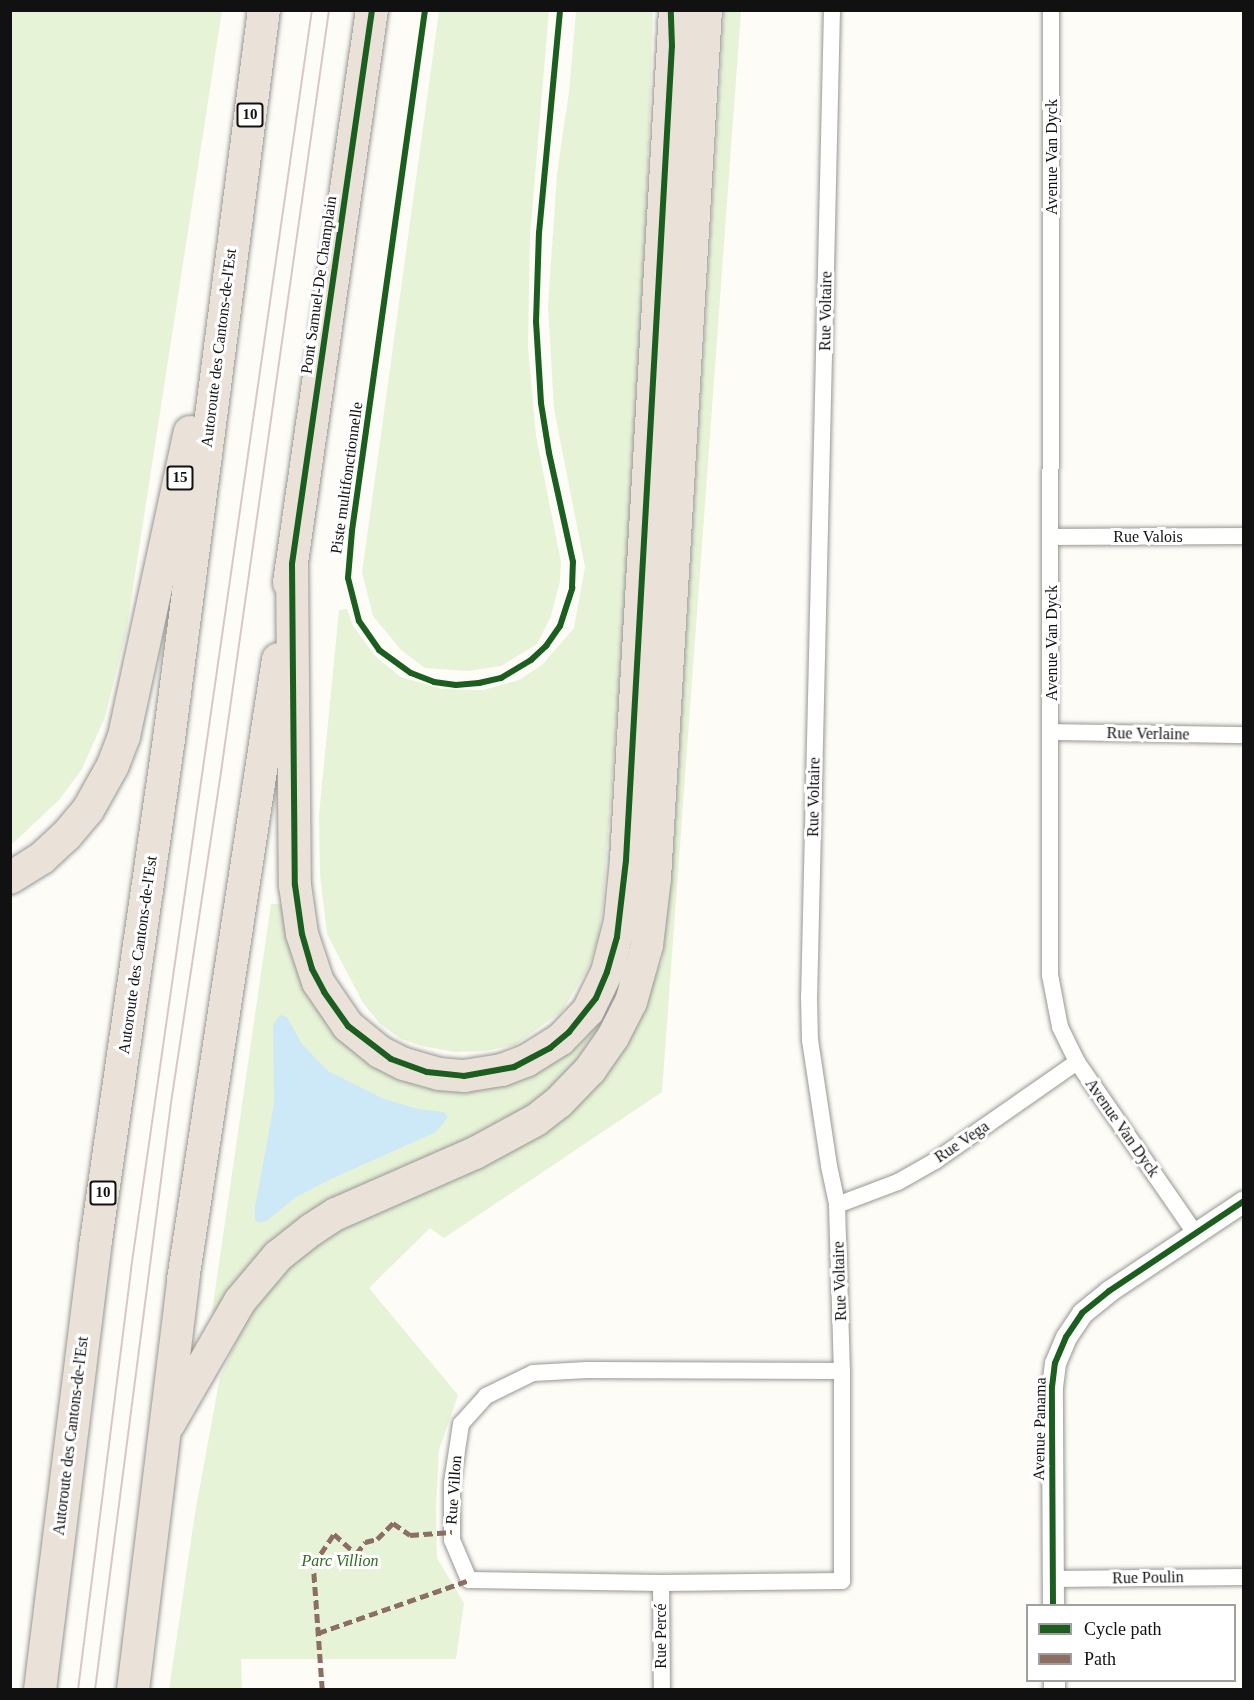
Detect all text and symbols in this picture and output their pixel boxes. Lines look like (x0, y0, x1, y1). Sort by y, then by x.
street label: Avenue Van Dyck (1042, 99, 1062, 215)
road number: 10 (236, 103, 264, 127)
street label: Pont Samuel-De Champlain (297, 195, 341, 375)
street label: Autoroute des Cantons-de-l'Est (197, 247, 241, 449)
street label: Rue Voltaire (816, 271, 836, 351)
street label: Piste multifonctionnelle (327, 401, 367, 555)
road number: 15 (166, 466, 194, 490)
street label: Rue Valois (1113, 527, 1183, 547)
street label: Avenue Van Dyck (1042, 585, 1062, 701)
street label: Rue Verlaine (1106, 724, 1190, 744)
street label: Rue Voltaire (804, 757, 824, 837)
street label: Autoroute des Cantons-de-l'Est (115, 855, 161, 1055)
street label: Avenue Van Dyck (1081, 1075, 1163, 1181)
street label: Rue Vega (931, 1117, 993, 1167)
road number: 10 (90, 1181, 116, 1205)
street label: Rue Voltaire (829, 1241, 851, 1321)
street label: Autoroute des Cantons-de-l'Est (49, 1335, 93, 1537)
street label: Avenue Panama (1030, 1377, 1050, 1481)
street label: Rue Villon (442, 1455, 466, 1525)
park label: Parc Villion (302, 1551, 378, 1571)
street label: Rue Poulin (1112, 1568, 1184, 1588)
street label: Rue Percé (651, 1603, 671, 1669)
legend (1026, 1604, 1236, 1682)
text: Cycle path (1084, 1619, 1161, 1639)
text: Path (1084, 1649, 1116, 1669)

